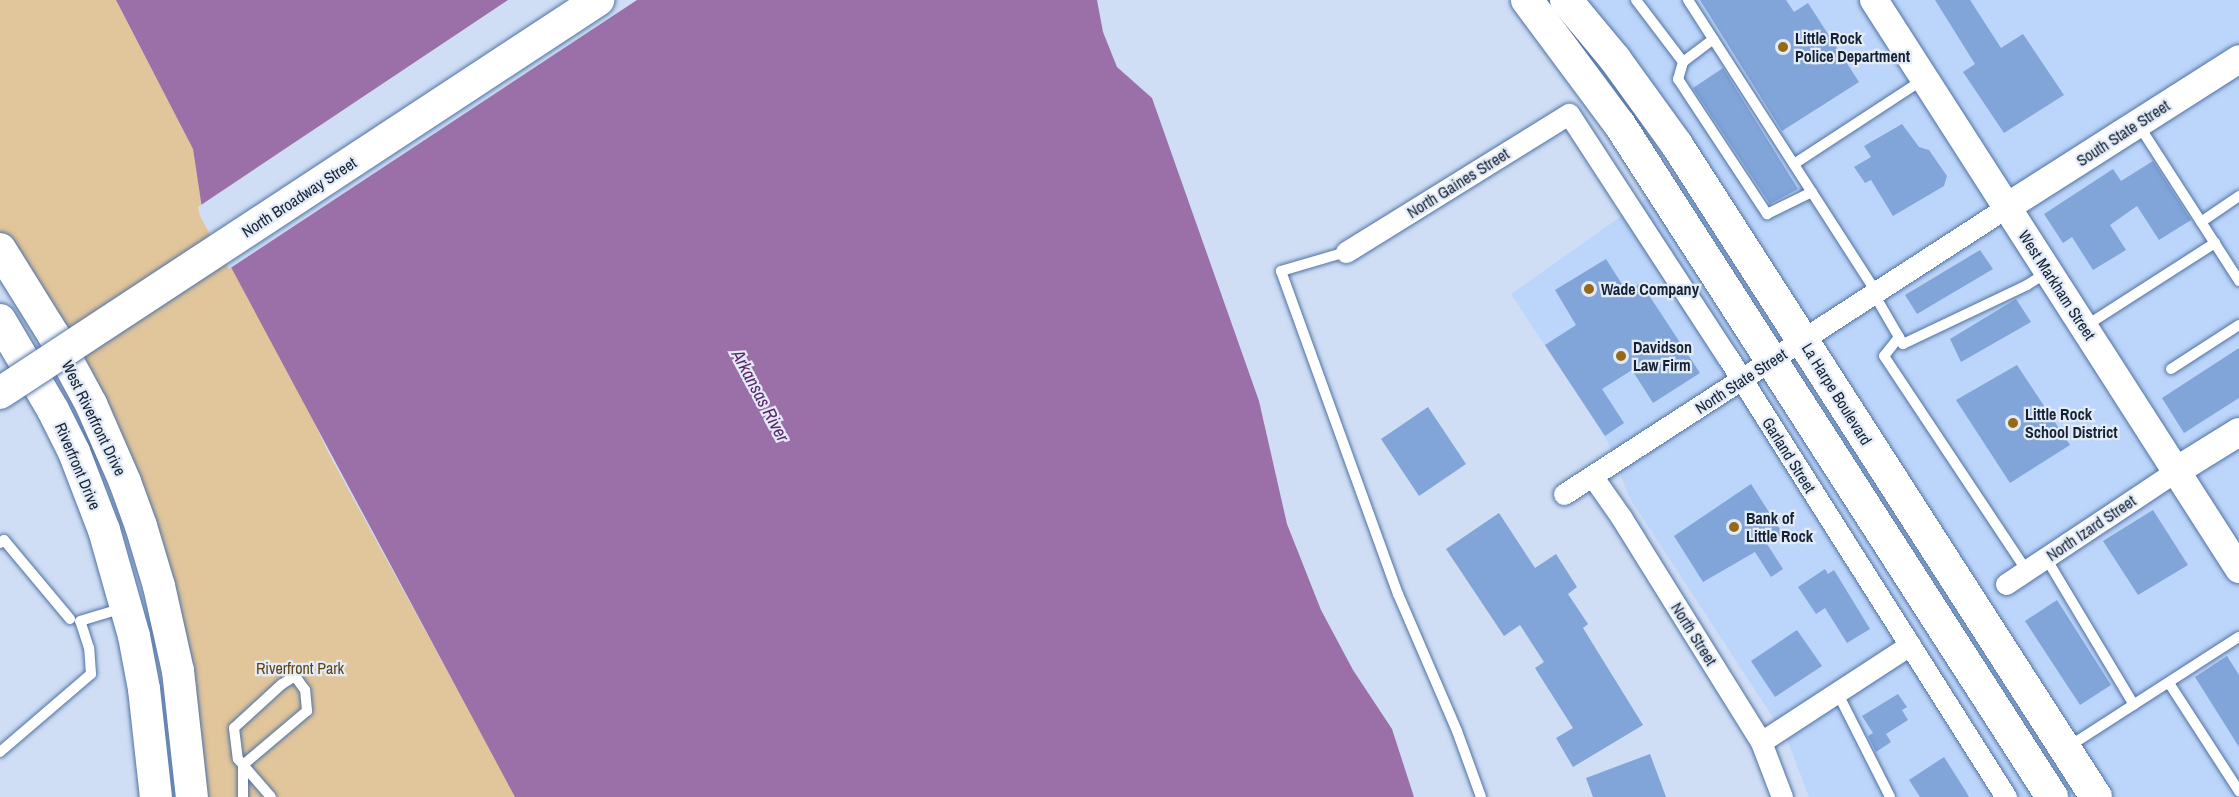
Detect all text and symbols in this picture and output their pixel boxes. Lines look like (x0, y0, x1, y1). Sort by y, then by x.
place label: Little Rock Police Department (1795, 28, 1910, 66)
marker: Little Rock Police Department (1776, 40, 1790, 54)
street label: South State Street (2073, 96, 2173, 170)
street label: North Gaines Street (1403, 144, 1513, 222)
street label: North Broadway Street (238, 153, 360, 241)
street label: West Markham Street (2014, 227, 2100, 343)
place label: Wade Company (1601, 279, 1699, 299)
marker: Wade Company (1582, 282, 1596, 296)
place label: Davidson Law Firm (1633, 337, 1692, 375)
street label: La Harpe Boulevard (1798, 339, 1876, 449)
street label: North State Street (1692, 344, 1790, 418)
water label: Arkansas River (727, 346, 793, 446)
marker: Davidson Law Firm (1614, 349, 1628, 363)
street label: West Riverfront Drive (58, 357, 130, 479)
place label: Little Rock School District (2025, 404, 2118, 442)
street label: Garland Street (1758, 414, 1820, 496)
marker: Little Rock School District (2006, 416, 2020, 430)
street label: Riverfront Drive (51, 420, 105, 512)
street label: North Izard Street (2043, 491, 2139, 565)
place label: Bank of Little Rock (1746, 508, 1813, 546)
marker: Bank of Little Rock (1727, 520, 1741, 534)
street label: North Street (1667, 599, 1721, 669)
park label: Riverfront Park (256, 658, 344, 678)

